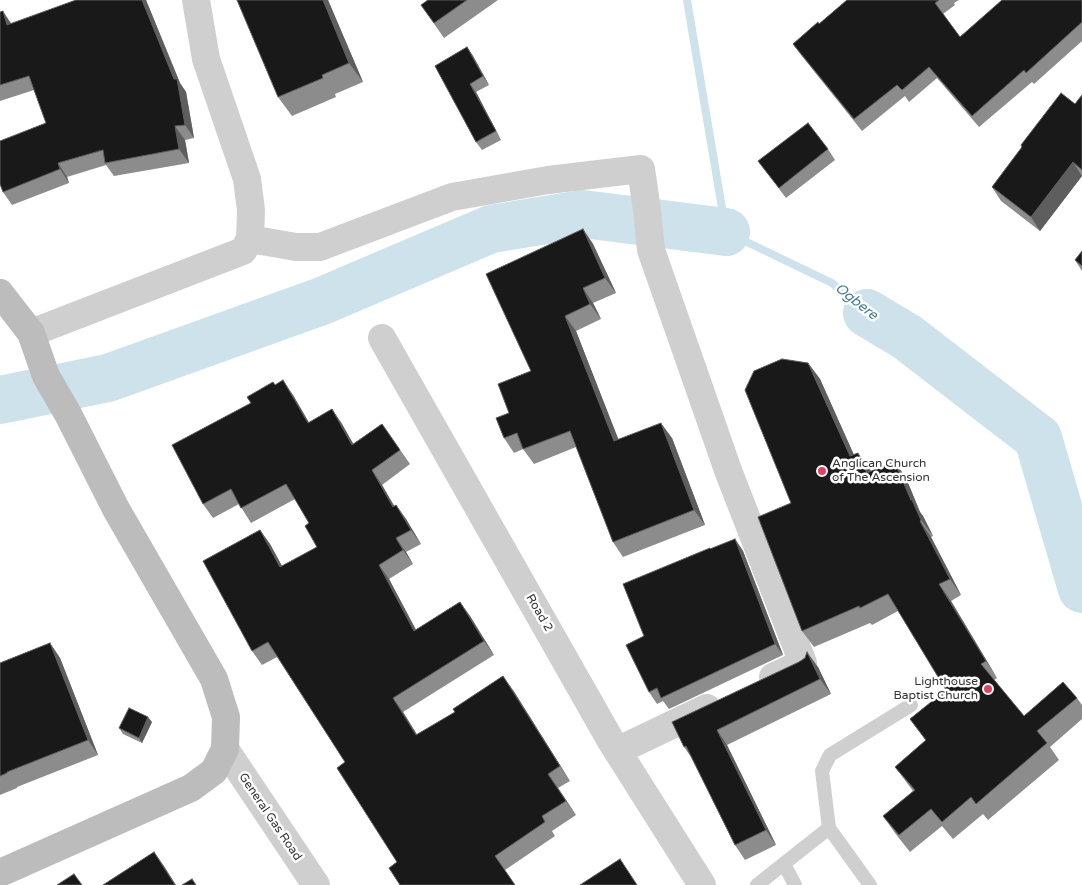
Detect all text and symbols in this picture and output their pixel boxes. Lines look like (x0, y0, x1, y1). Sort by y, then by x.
water label: Ogbere (831, 280, 881, 324)
place label: Anglican Church of The Ascension (832, 457, 930, 485)
marker: Anglican Church of The Ascension (816, 465, 828, 477)
street label: Road 2 (523, 592, 555, 634)
place label: Lighthouse Baptist Church (893, 675, 978, 703)
marker: Lighthouse Baptist Church (982, 683, 994, 695)
street label: General Gas Road (235, 771, 305, 863)

